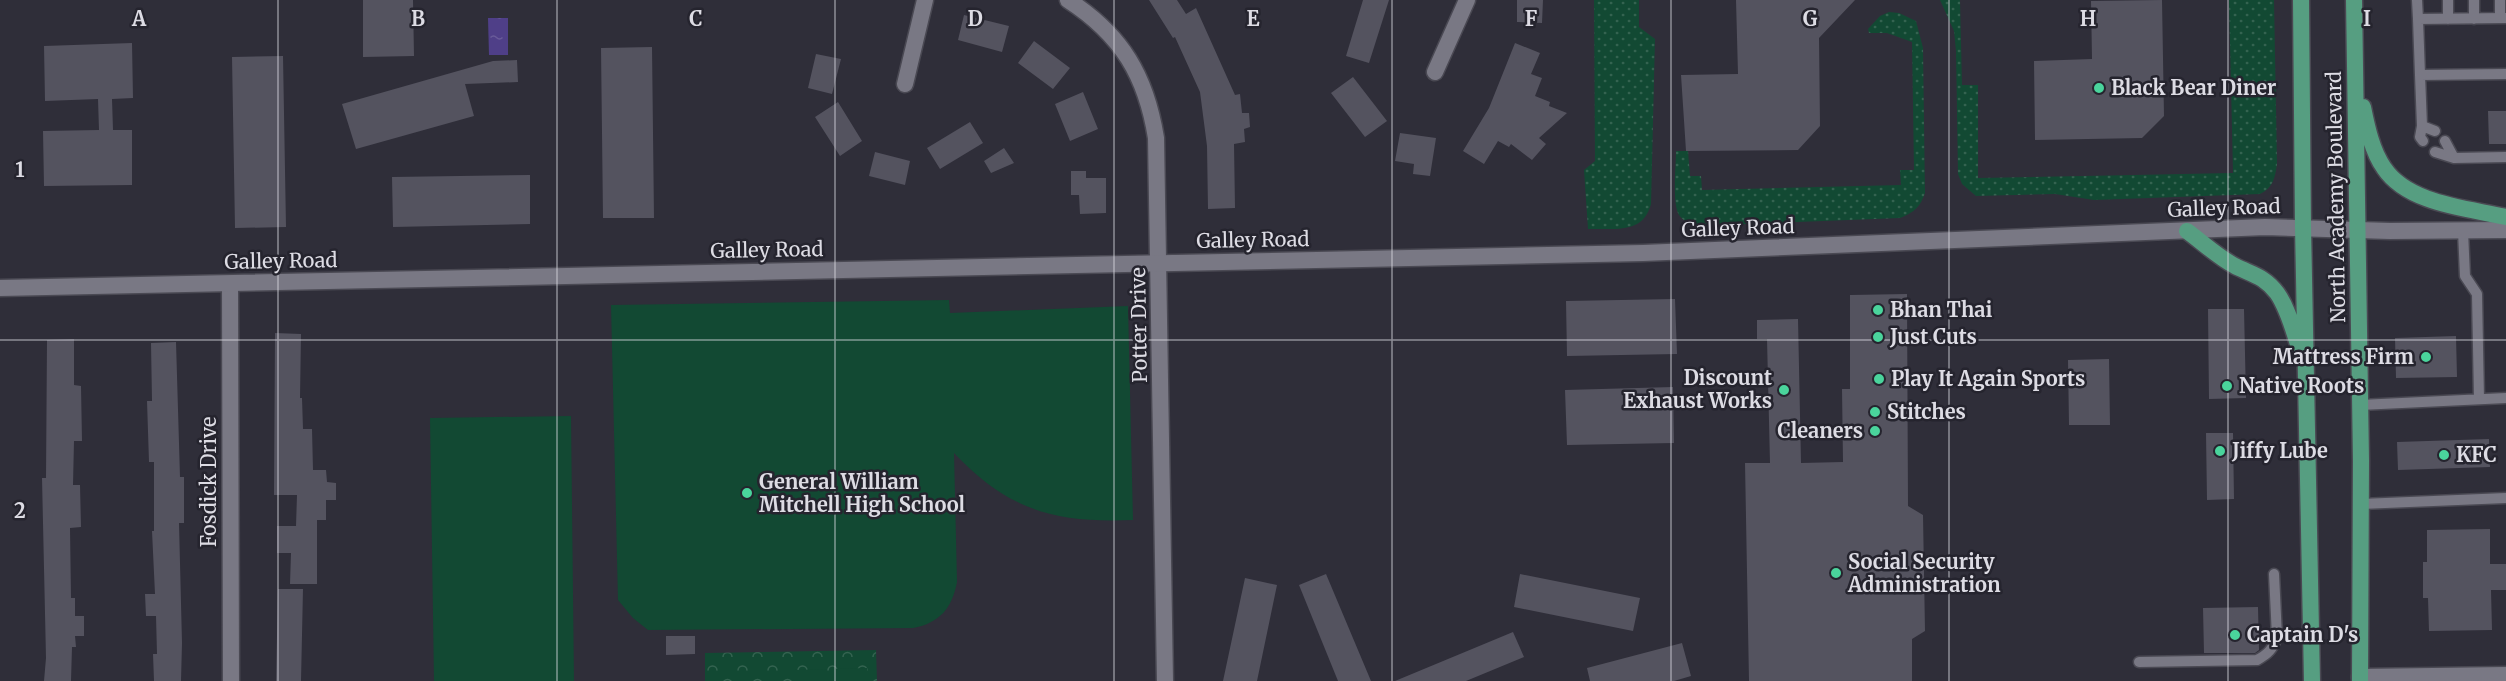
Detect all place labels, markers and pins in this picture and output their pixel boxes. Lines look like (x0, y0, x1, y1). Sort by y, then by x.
place label: Black Bear Diner (2111, 75, 2276, 100)
marker: Black Bear Diner (2092, 81, 2106, 95)
place label: Bhan Thai (1890, 297, 1992, 322)
marker: Bhan Thai (1871, 303, 1885, 317)
place label: Just Cuts (1889, 324, 1977, 349)
marker: Just Cuts (1871, 330, 1885, 344)
place label: Mattress Firm (2273, 344, 2414, 369)
marker: Mattress Firm (2419, 350, 2433, 364)
place label: Discount Exhaust Works (1623, 365, 1772, 413)
place label: Play It Again Sports (1891, 366, 2085, 391)
marker: Play It Again Sports (1872, 372, 1886, 386)
place label: Native Roots (2239, 373, 2364, 398)
marker: Native Roots (2220, 379, 2234, 393)
marker: Discount Exhaust Works (1777, 383, 1791, 397)
place label: Stitches (1887, 399, 1966, 424)
marker: Stitches (1868, 405, 1882, 419)
place label: Cleaners (1778, 418, 1863, 443)
marker: Cleaners (1868, 424, 1882, 438)
place label: Jiffy Lube (2231, 438, 2328, 463)
place label: KFC (2456, 442, 2497, 467)
marker: Jiffy Lube (2213, 444, 2227, 458)
marker: KFC (2437, 448, 2451, 462)
place label: General William Mitchell High School (759, 469, 966, 517)
marker: General William Mitchell High School (740, 486, 754, 500)
place label: Social Security Administration (1847, 549, 2001, 597)
marker: Social Security Administration (1829, 566, 1843, 580)
place label: Captain D's (2247, 622, 2358, 647)
marker: Captain D's (2228, 628, 2242, 642)

